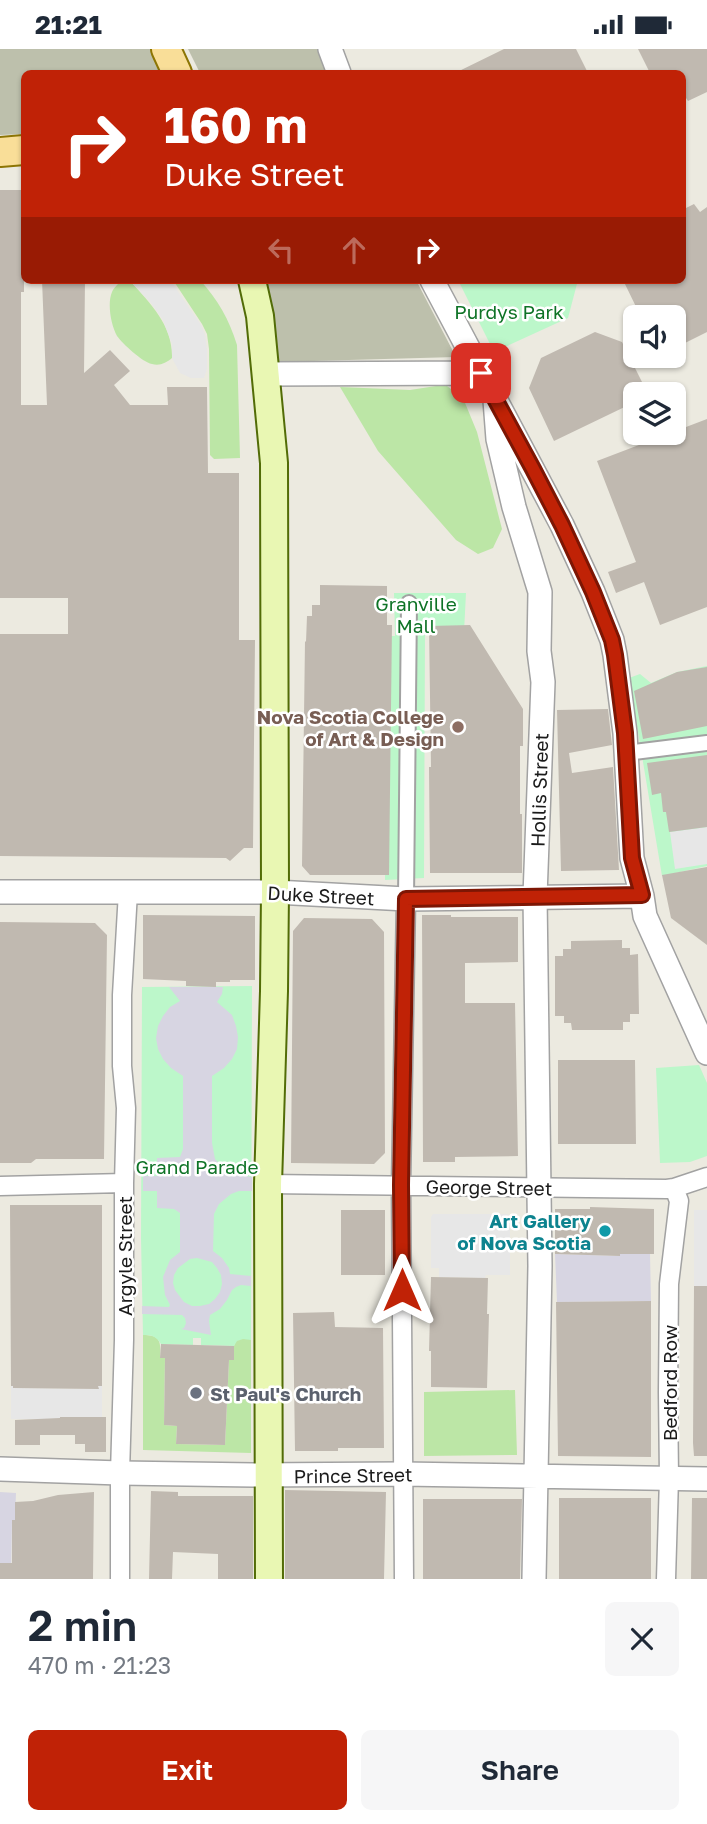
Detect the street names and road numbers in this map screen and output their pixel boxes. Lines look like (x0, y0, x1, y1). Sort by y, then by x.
street label: Hollis Street (526, 733, 552, 847)
street label: Duke Street (267, 881, 375, 909)
street label: George Street (425, 1174, 553, 1200)
street label: Argyle Street (113, 1196, 136, 1316)
street label: Bedford Row (658, 1325, 681, 1441)
street label: Prince Street (293, 1462, 413, 1488)

